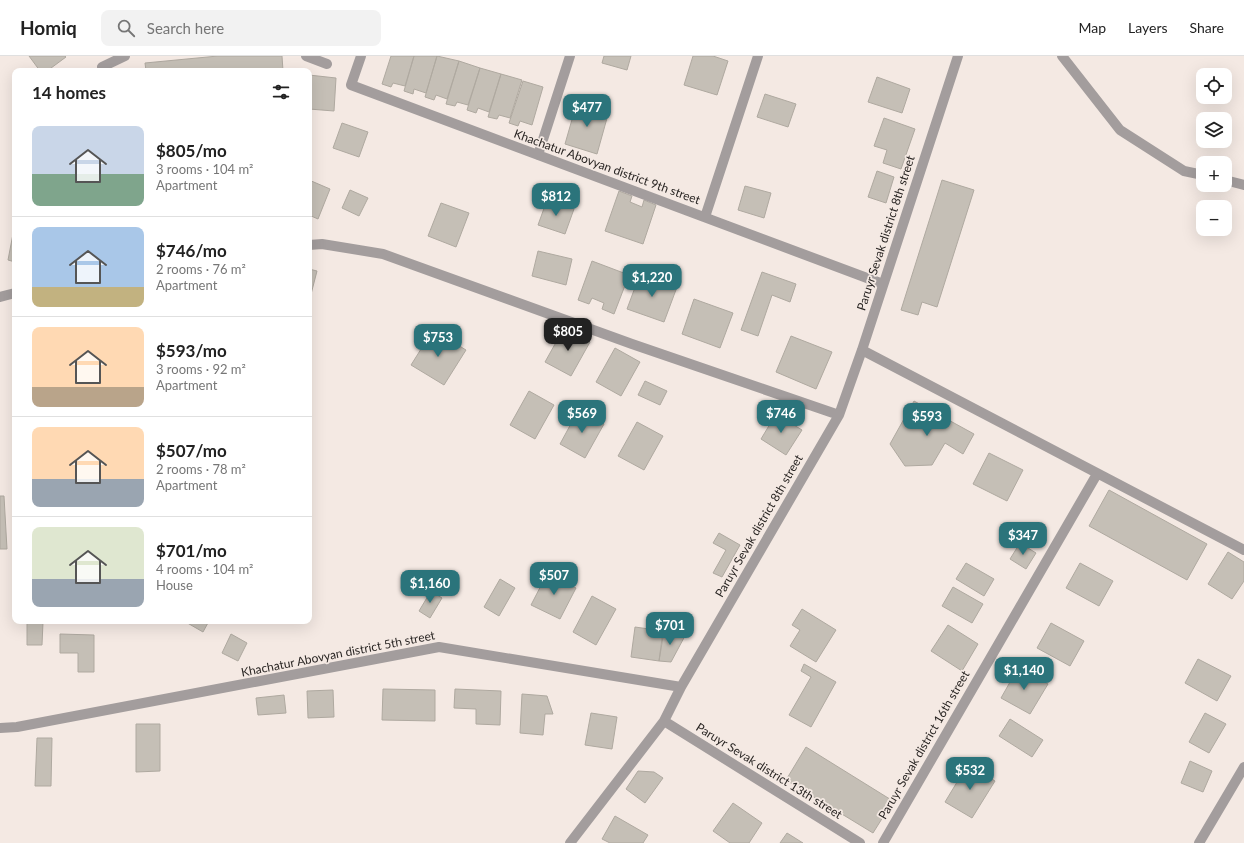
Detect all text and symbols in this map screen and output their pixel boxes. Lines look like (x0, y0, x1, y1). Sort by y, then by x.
search box (101, 10, 381, 46)
text: Homiq (20, 16, 77, 39)
icon: search (115, 17, 137, 39)
text: Search here (147, 19, 224, 37)
text: Map (1078, 19, 1106, 36)
text: Layers (1128, 19, 1168, 36)
text: Share (1190, 19, 1224, 36)
map controls (1196, 68, 1232, 236)
button: locate (1196, 68, 1232, 104)
icon: filters (270, 81, 292, 103)
text: 14 homes (32, 82, 106, 103)
pin: $477 (563, 94, 611, 128)
text: $477 (572, 99, 602, 115)
button: layers (1196, 112, 1232, 148)
street label: Khachatur Abovyan district 9th street (512, 126, 703, 208)
text: $805/mo (156, 140, 227, 161)
icon: home (64, 142, 112, 190)
street label: Paruyr Sevak district 8th street (853, 153, 918, 312)
button: + (1196, 156, 1232, 192)
text: 3 rooms · 104 m² (156, 161, 253, 177)
text: Apartment (156, 177, 217, 193)
pin: $812 (532, 183, 580, 217)
text: $812 (541, 188, 571, 204)
button: − (1196, 200, 1232, 236)
text: $746/mo (156, 240, 227, 261)
icon: home (64, 243, 112, 291)
text: 2 rooms · 76 m² (156, 261, 246, 277)
pin: $1,220 (619, 264, 685, 298)
text: $1,220 (632, 269, 672, 285)
text: Apartment (156, 277, 217, 293)
pin: $805 (544, 318, 592, 352)
text: $805 (553, 323, 583, 339)
pin: $753 (414, 324, 462, 358)
text: $753 (423, 329, 453, 345)
text: $593/mo (156, 340, 227, 361)
icon: home (64, 343, 112, 391)
text: 3 rooms · 92 m² (156, 361, 246, 377)
text: Apartment (156, 377, 217, 393)
pin: $569 (558, 400, 606, 434)
pin: $746 (757, 400, 805, 434)
pin: $593 (903, 403, 951, 437)
text: $569 (567, 405, 597, 421)
text: $746 (766, 405, 796, 421)
text: $593 (912, 408, 942, 424)
text: $507/mo (156, 440, 227, 461)
icon: home (64, 443, 112, 491)
street label: Paruyr Sevak district 8th street (711, 451, 806, 600)
text: 2 rooms · 78 m² (156, 461, 246, 477)
text: Apartment (156, 477, 217, 493)
pin: $347 (999, 522, 1047, 556)
text: $347 (1008, 527, 1038, 543)
text: $701/mo (156, 540, 227, 561)
icon: home (64, 543, 112, 591)
text: 4 rooms · 104 m² (156, 561, 253, 577)
pin: $507 (530, 562, 578, 596)
text: $507 (539, 567, 569, 583)
pin: $1,160 (397, 570, 463, 604)
text: $1,160 (410, 575, 450, 591)
text: House (156, 577, 193, 593)
pin: $701 (646, 612, 694, 646)
text: $701 (655, 617, 685, 633)
street label: Khachatur Abovyan district 5th street (240, 627, 437, 680)
pin: $1,140 (991, 657, 1057, 691)
text: $1,140 (1004, 662, 1044, 678)
street label: Paruyr Sevak district 16th street (875, 667, 973, 822)
street label: Paruyr Sevak district 13th street (694, 719, 846, 822)
pin: $532 (946, 757, 994, 791)
text: $532 (955, 762, 985, 778)

